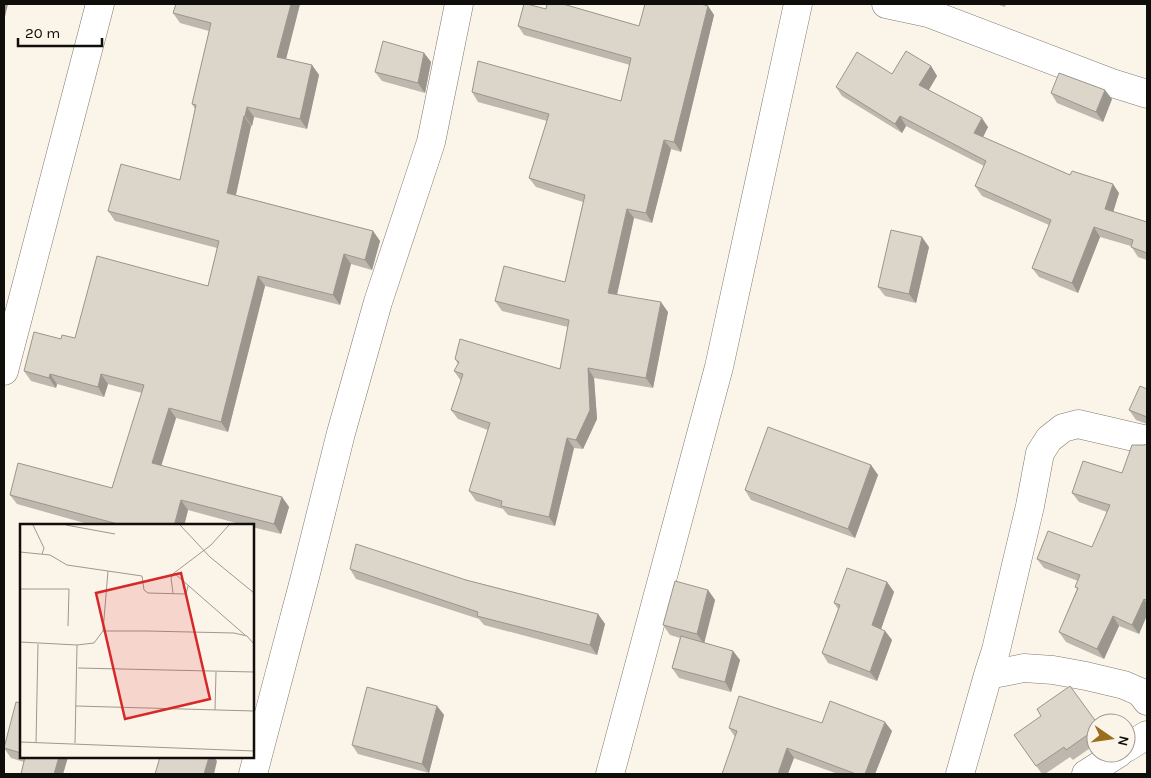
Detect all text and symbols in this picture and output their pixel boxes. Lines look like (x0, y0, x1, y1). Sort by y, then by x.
scale bar (18, 15, 101, 47)
text: 20 m (25, 24, 60, 42)
inset map (20, 524, 254, 758)
north arrow (1086, 713, 1136, 763)
text: N (1114, 734, 1133, 748)

